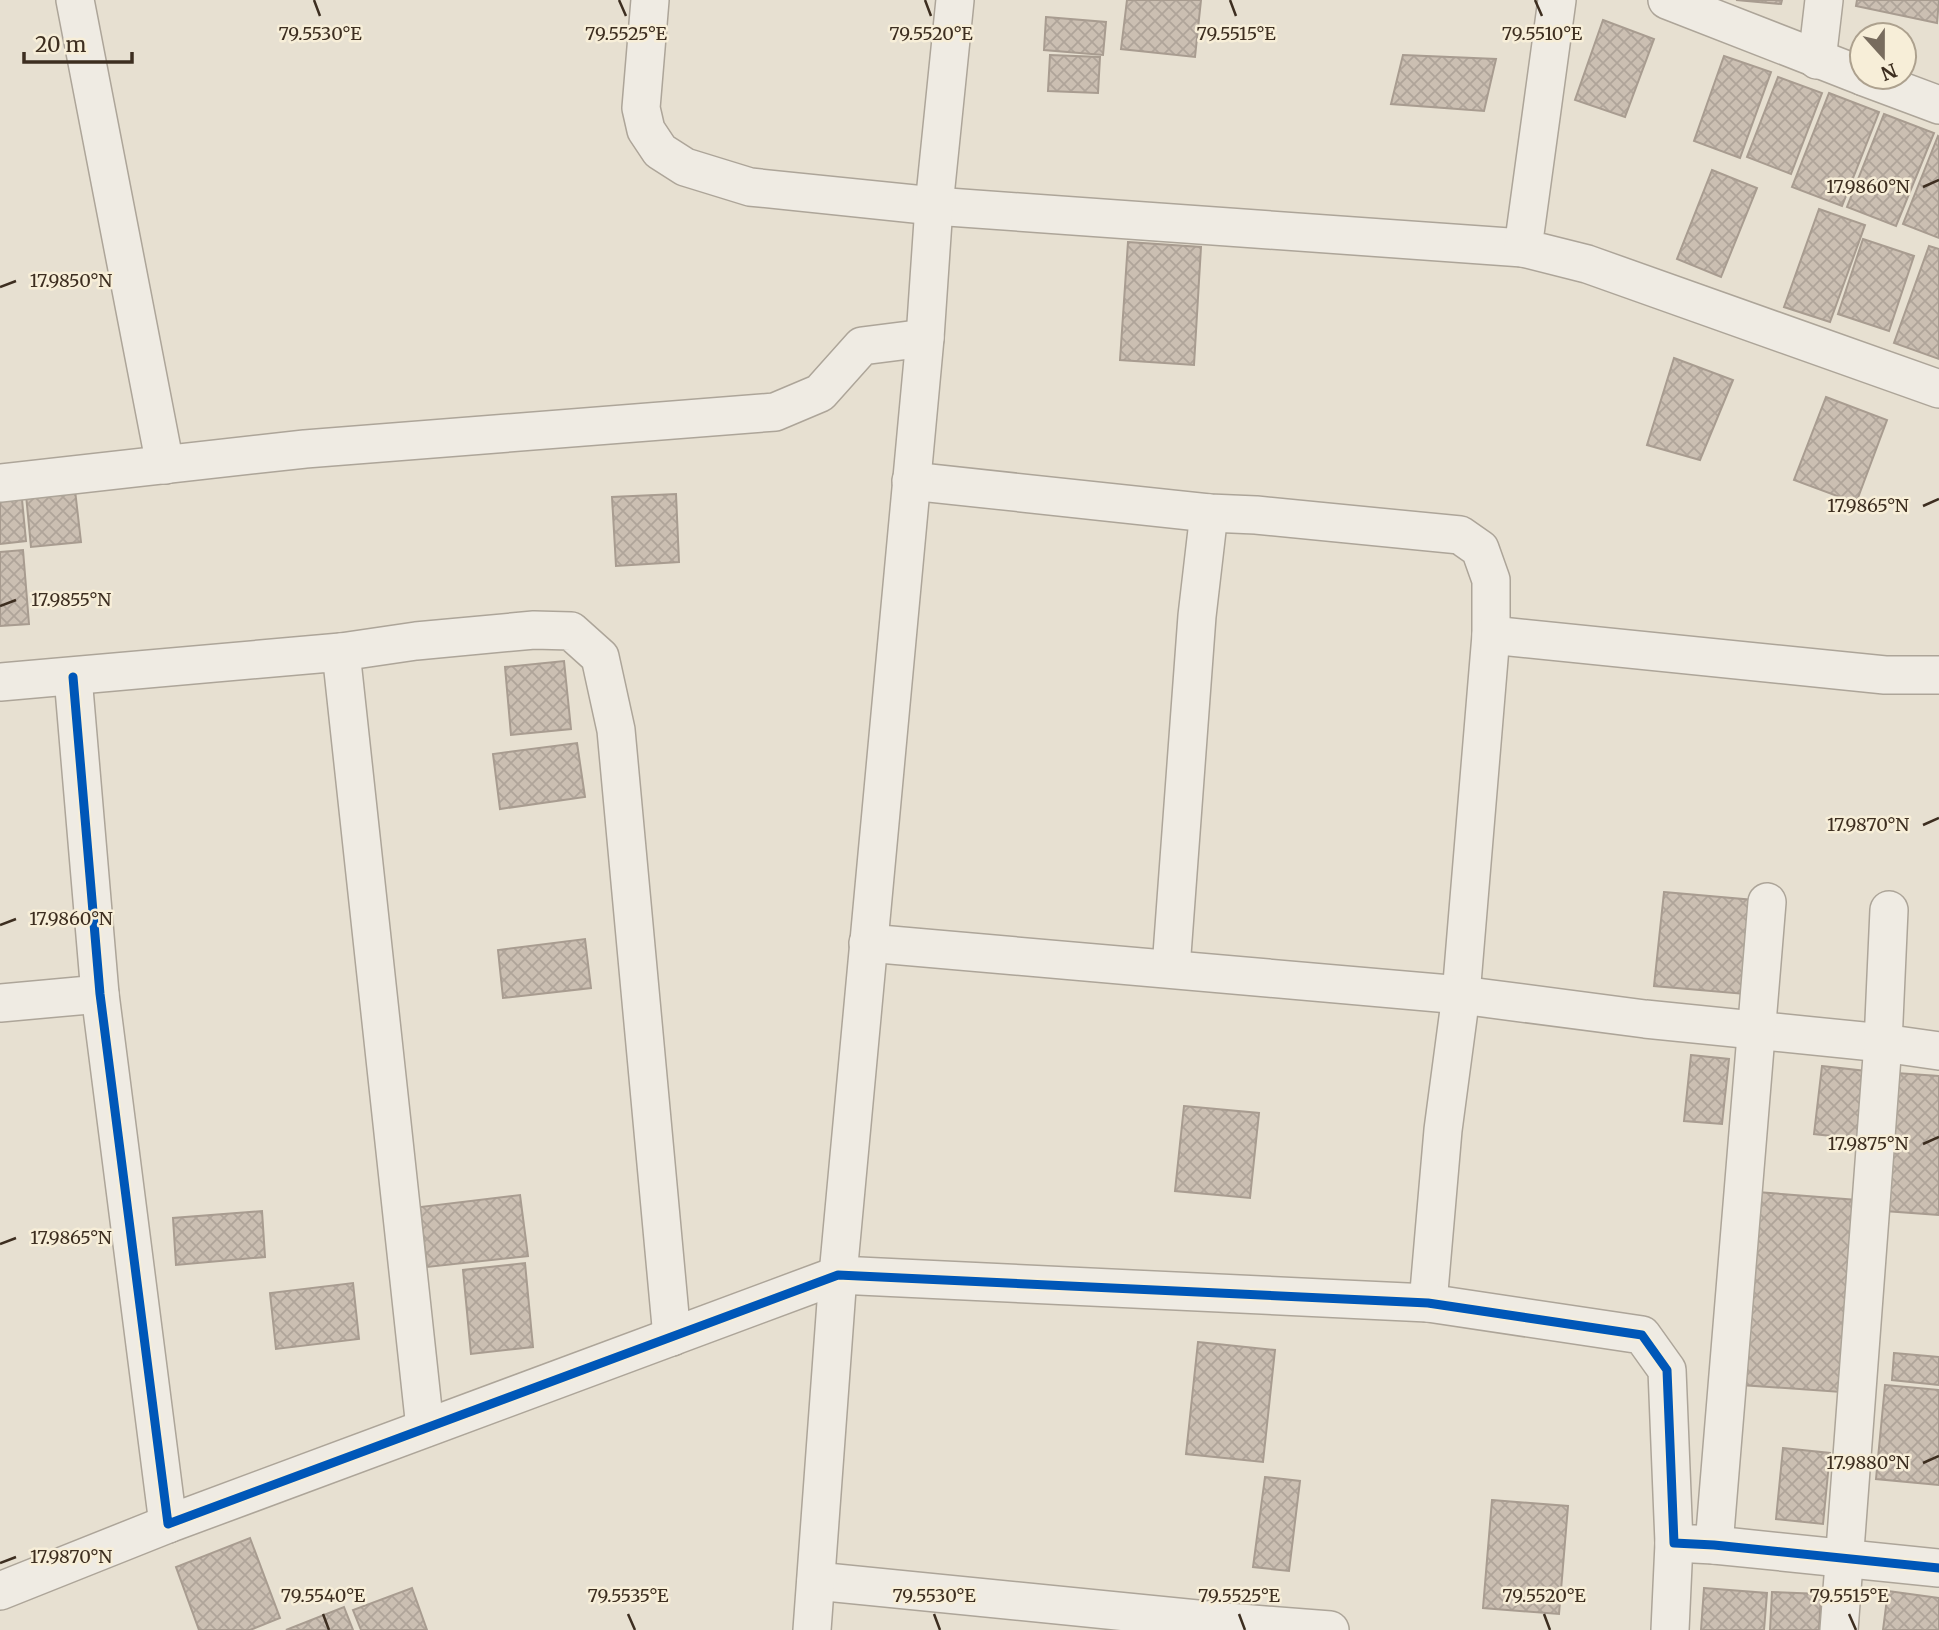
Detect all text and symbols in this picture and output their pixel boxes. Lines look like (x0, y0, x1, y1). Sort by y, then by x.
scale bar (24, 21, 133, 65)
north arrow (1848, 21, 1918, 91)
text: 79.5530°E (278, 22, 362, 45)
text: 79.5525°E (585, 22, 667, 45)
text: 79.5520°E (889, 22, 973, 45)
text: 79.5515°E (1196, 22, 1276, 45)
text: 79.5510°E (1502, 22, 1583, 45)
text: 20 m (35, 31, 87, 58)
text: N (1878, 58, 1900, 86)
text: 17.9860°N (1826, 175, 1910, 198)
text: 17.9850°N (30, 269, 112, 292)
text: 17.9865°N (1827, 494, 1909, 517)
text: 17.9855°N (31, 588, 111, 611)
text: 17.9870°N (1827, 813, 1909, 836)
text: 17.9860°N (29, 907, 113, 930)
text: 17.9875°N (1828, 1132, 1908, 1155)
text: 17.9865°N (30, 1226, 112, 1249)
text: 17.9880°N (1826, 1451, 1910, 1474)
text: 17.9870°N (30, 1545, 112, 1568)
text: 79.5540°E (281, 1584, 366, 1607)
text: 79.5535°E (588, 1584, 669, 1607)
text: 79.5530°E (892, 1584, 976, 1607)
text: 79.5525°E (1198, 1584, 1280, 1607)
text: 79.5520°E (1502, 1584, 1586, 1607)
text: 79.5515°E (1809, 1584, 1889, 1607)

